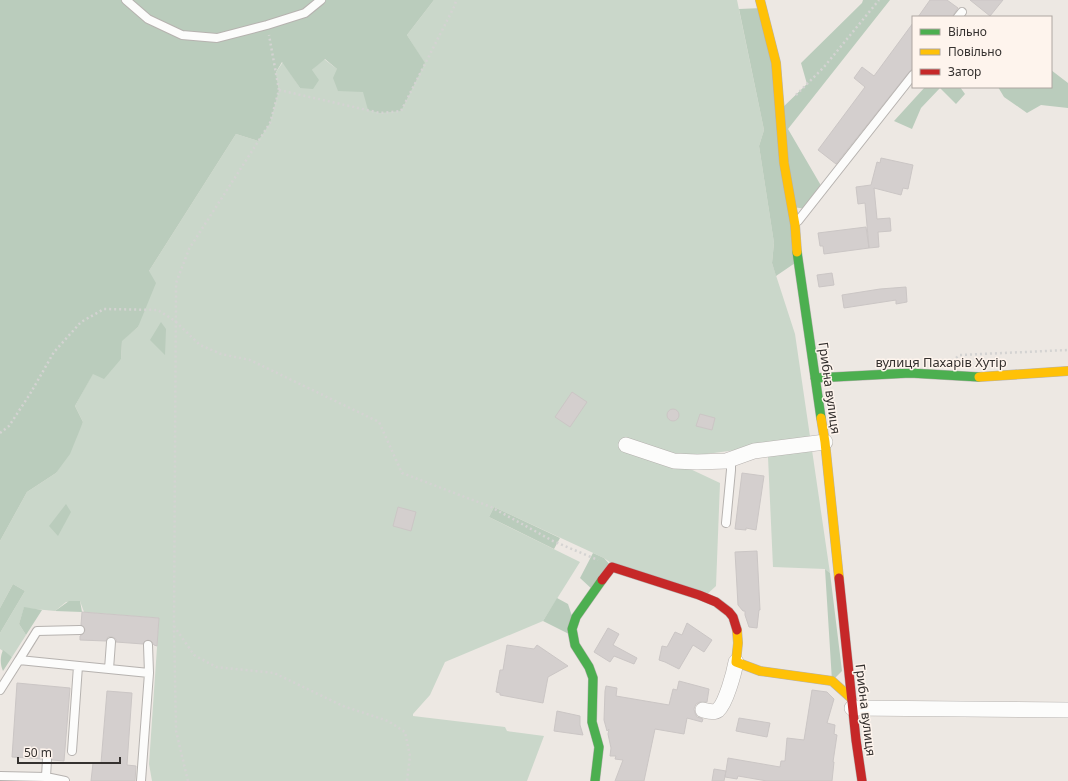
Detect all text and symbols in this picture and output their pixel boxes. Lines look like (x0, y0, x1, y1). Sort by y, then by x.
legend (912, 16, 1052, 88)
text: Вільно (948, 23, 987, 40)
text: Повільно (948, 43, 1002, 60)
text: Затор (948, 63, 981, 80)
street label: Грибна вулиця (815, 341, 845, 435)
street label: вулиця Пахарів Хутір (875, 353, 1007, 371)
street label: Грибна вулиця (851, 663, 881, 757)
scale bar (18, 739, 120, 765)
text: 50 m (24, 744, 52, 761)

